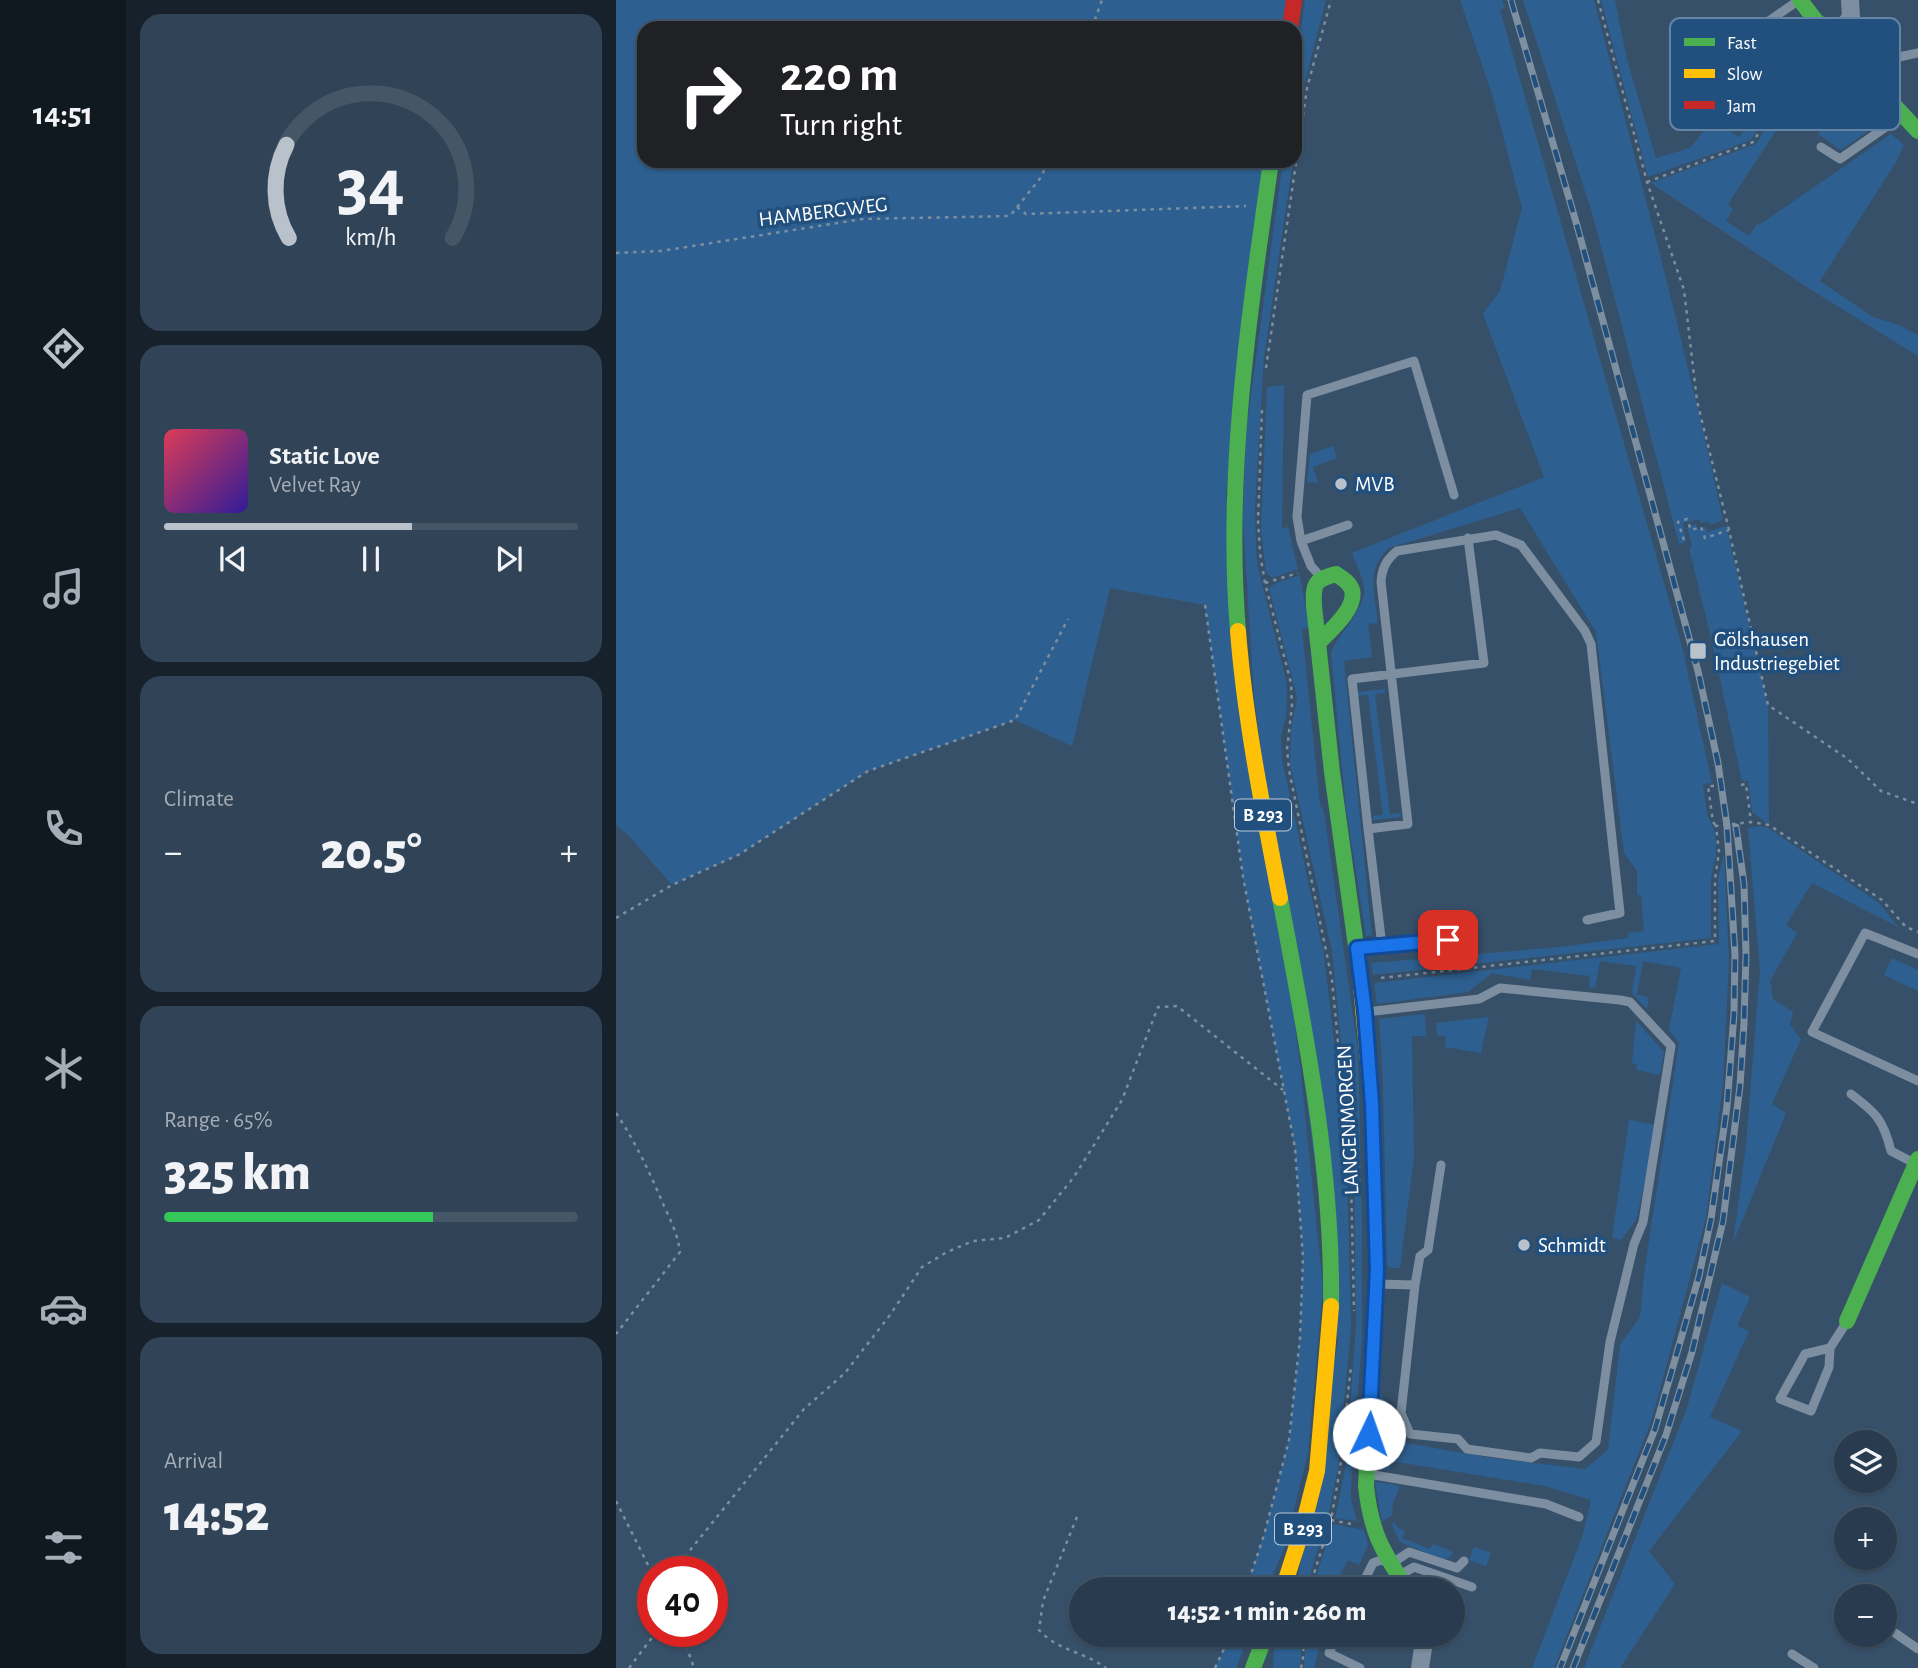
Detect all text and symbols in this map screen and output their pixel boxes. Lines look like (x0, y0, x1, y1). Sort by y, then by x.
legend (1670, 18, 1900, 130)
text: Fast (1727, 34, 1757, 53)
icon: right (665, 49, 756, 140)
text: 220 m (780, 51, 899, 100)
text: Slow (1727, 65, 1763, 84)
text: Jam (1727, 97, 1756, 116)
text: 14:51 (33, 98, 93, 130)
text: Turn right (780, 109, 902, 141)
text: 34 (337, 151, 405, 224)
street label: HAMBERGWEG (757, 194, 889, 230)
text: km/h (345, 225, 397, 250)
icon: directions (39, 324, 88, 373)
text: Static Love (269, 443, 380, 469)
text: Velvet Ray (269, 474, 361, 497)
place label: MVB (1355, 474, 1394, 495)
marker: MVB (1333, 476, 1349, 492)
icon: previous (214, 540, 252, 578)
icon: pause (352, 540, 390, 578)
icon: next (490, 540, 528, 578)
icon: music (39, 564, 88, 613)
place label: Gölshausen Industriegebiet (1714, 629, 1840, 674)
marker: Gölshausen Industriegebiet (1688, 641, 1708, 661)
text: Climate (164, 788, 234, 811)
road number: B 293 (1235, 800, 1291, 830)
icon: phone (39, 804, 88, 853)
text: 20.5° (320, 826, 422, 878)
text: − (164, 834, 182, 872)
text: + (560, 834, 578, 872)
pin (1418, 910, 1478, 970)
icon: arrive (1429, 921, 1467, 959)
icon: climate (39, 1044, 88, 1093)
street label: LANGENMORGEN (1334, 1044, 1362, 1196)
text: Range · 65% (164, 1109, 273, 1132)
text: 325 km (164, 1147, 311, 1199)
place label: Schmidt (1538, 1235, 1606, 1256)
marker: Schmidt (1516, 1237, 1532, 1253)
icon: car (39, 1284, 88, 1333)
position arrow (1332, 1397, 1406, 1471)
map controls (1834, 1430, 1897, 1647)
button: layers (1834, 1430, 1897, 1493)
text: Arrival (164, 1450, 223, 1473)
text: 14:52 (164, 1488, 269, 1540)
button: + (1834, 1507, 1897, 1570)
road number: B 293 (1275, 1513, 1331, 1544)
icon: filters (39, 1523, 88, 1572)
speed limit sign: 40 (637, 1556, 728, 1647)
button: − (1834, 1584, 1897, 1647)
text: 14:52 · 1 min · 260 m (1168, 1599, 1366, 1625)

